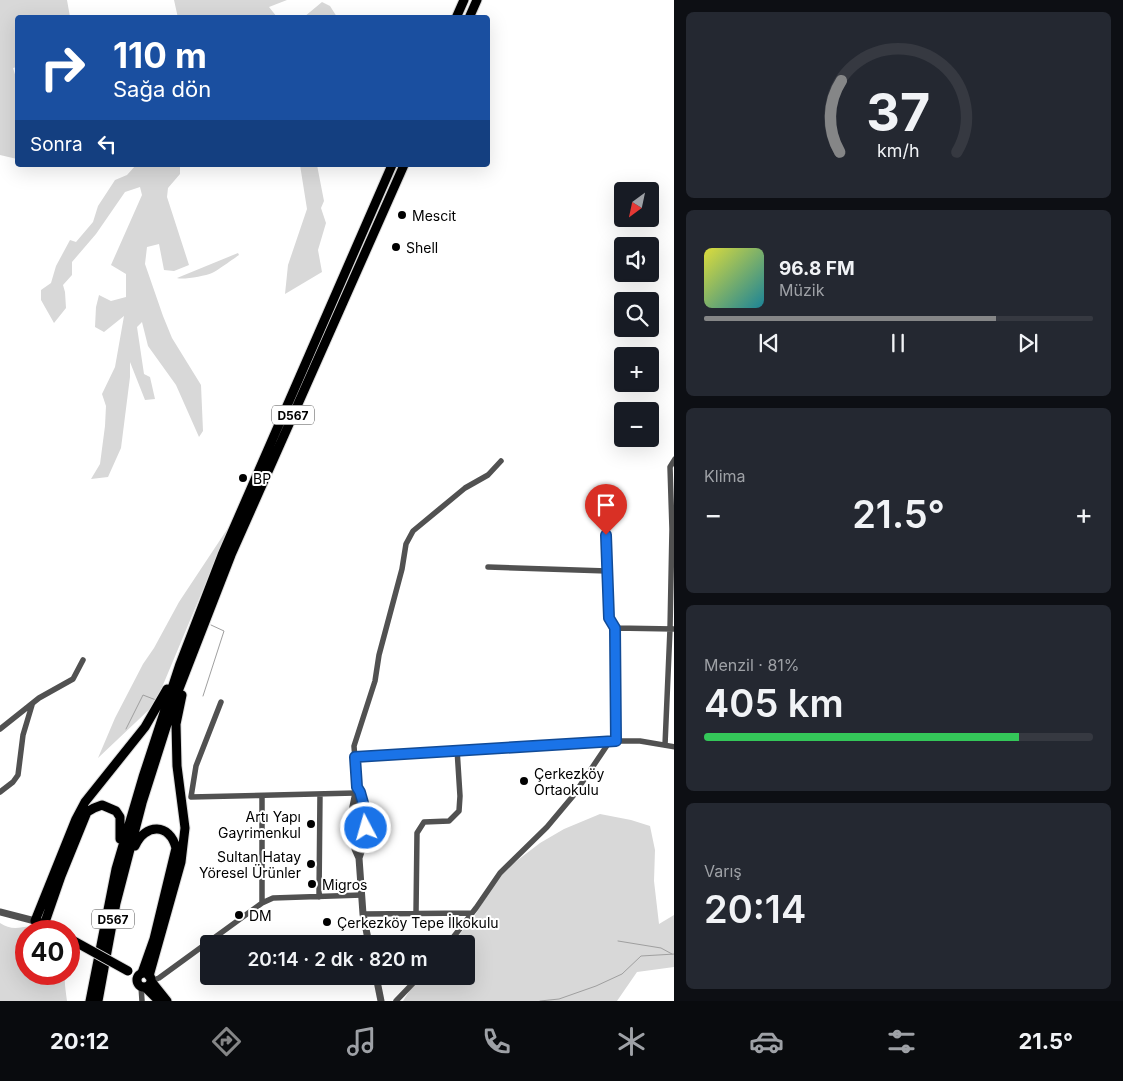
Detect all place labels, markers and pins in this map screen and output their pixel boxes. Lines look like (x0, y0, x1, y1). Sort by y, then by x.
place label: Mescit (412, 207, 457, 224)
marker: Mescit (396, 209, 408, 221)
place label: Shell (406, 239, 438, 256)
marker: Shell (390, 241, 402, 253)
place label: BP (253, 470, 271, 487)
marker: BP (237, 472, 249, 484)
pin (585, 484, 627, 535)
place label: Çerkezköy Ortaokulu (534, 765, 604, 798)
marker: Çerkezköy Ortaokulu (518, 775, 530, 787)
place label: Artı Yapı Gayrimenkul (218, 808, 301, 841)
marker: Artı Yapı Gayrimenkul (305, 818, 317, 830)
place label: Sultan Hatay Yöresel Ürünler (199, 848, 301, 881)
marker: Sultan Hatay Yöresel Ürünler (305, 858, 317, 870)
place label: Migros (322, 876, 367, 893)
marker: Migros (306, 878, 318, 890)
place label: DM (249, 907, 272, 924)
marker: DM (233, 909, 245, 921)
place label: Çerkezköy Tepe İlkokulu (337, 914, 499, 931)
marker: Çerkezköy Tepe İlkokulu (321, 916, 333, 928)

